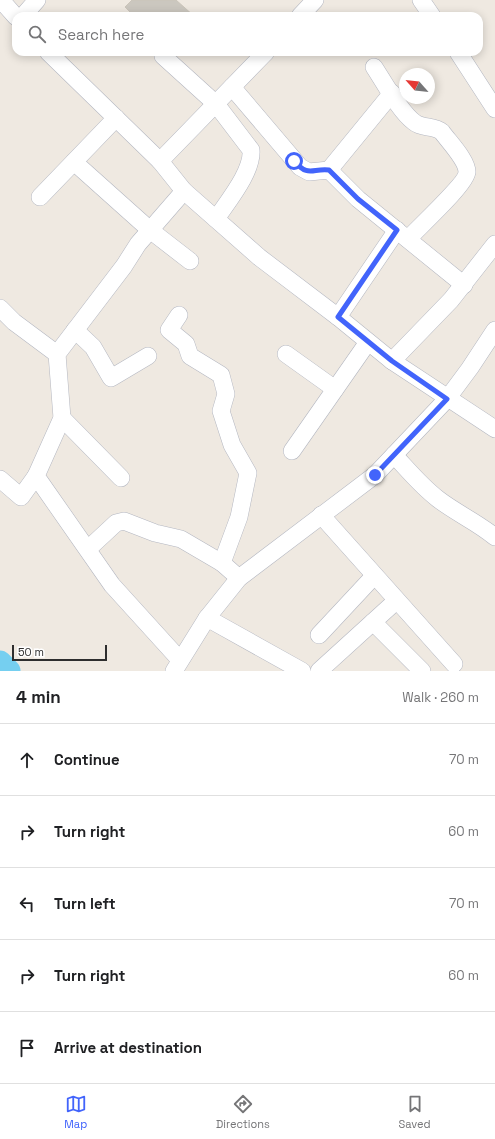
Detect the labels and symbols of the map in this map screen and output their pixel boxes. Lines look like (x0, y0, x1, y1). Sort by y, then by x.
north arrow (399, 68, 435, 104)
route start (285, 152, 303, 170)
route end (366, 466, 384, 484)
scale bar (12, 643, 107, 662)

